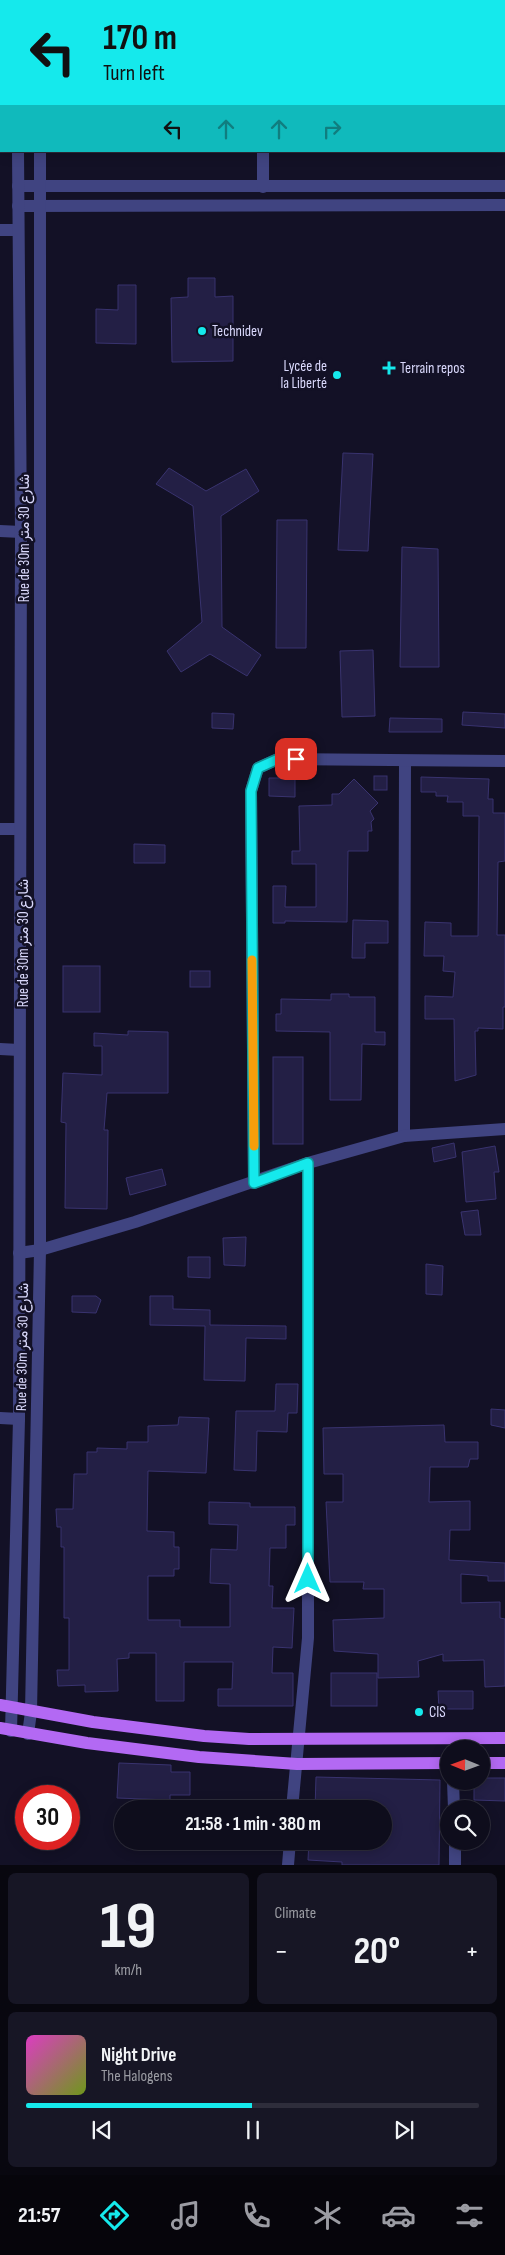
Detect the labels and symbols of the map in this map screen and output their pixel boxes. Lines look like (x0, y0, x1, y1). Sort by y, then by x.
place label: Technidev (212, 322, 263, 341)
marker: Technidev (196, 325, 208, 337)
place label: Lycée de la Liberté (280, 357, 327, 393)
place label: Terrain repos (400, 359, 465, 378)
marker: Terrain repos (382, 361, 396, 375)
marker: Lycée de la Liberté (331, 369, 343, 381)
street label: Rue de 30m شارع 30 متر (15, 474, 35, 602)
pin (275, 738, 317, 780)
street label: Rue de 30m شارع 30 متر (14, 879, 34, 1007)
street label: Rue de 30m شارع 30 متر (12, 1282, 34, 1411)
position arrow (281, 1552, 333, 1604)
place label: CIS (429, 1703, 446, 1722)
marker: CIS (413, 1706, 425, 1718)
north arrow (440, 1740, 490, 1790)
speed limit sign: 30 (15, 1785, 80, 1850)

